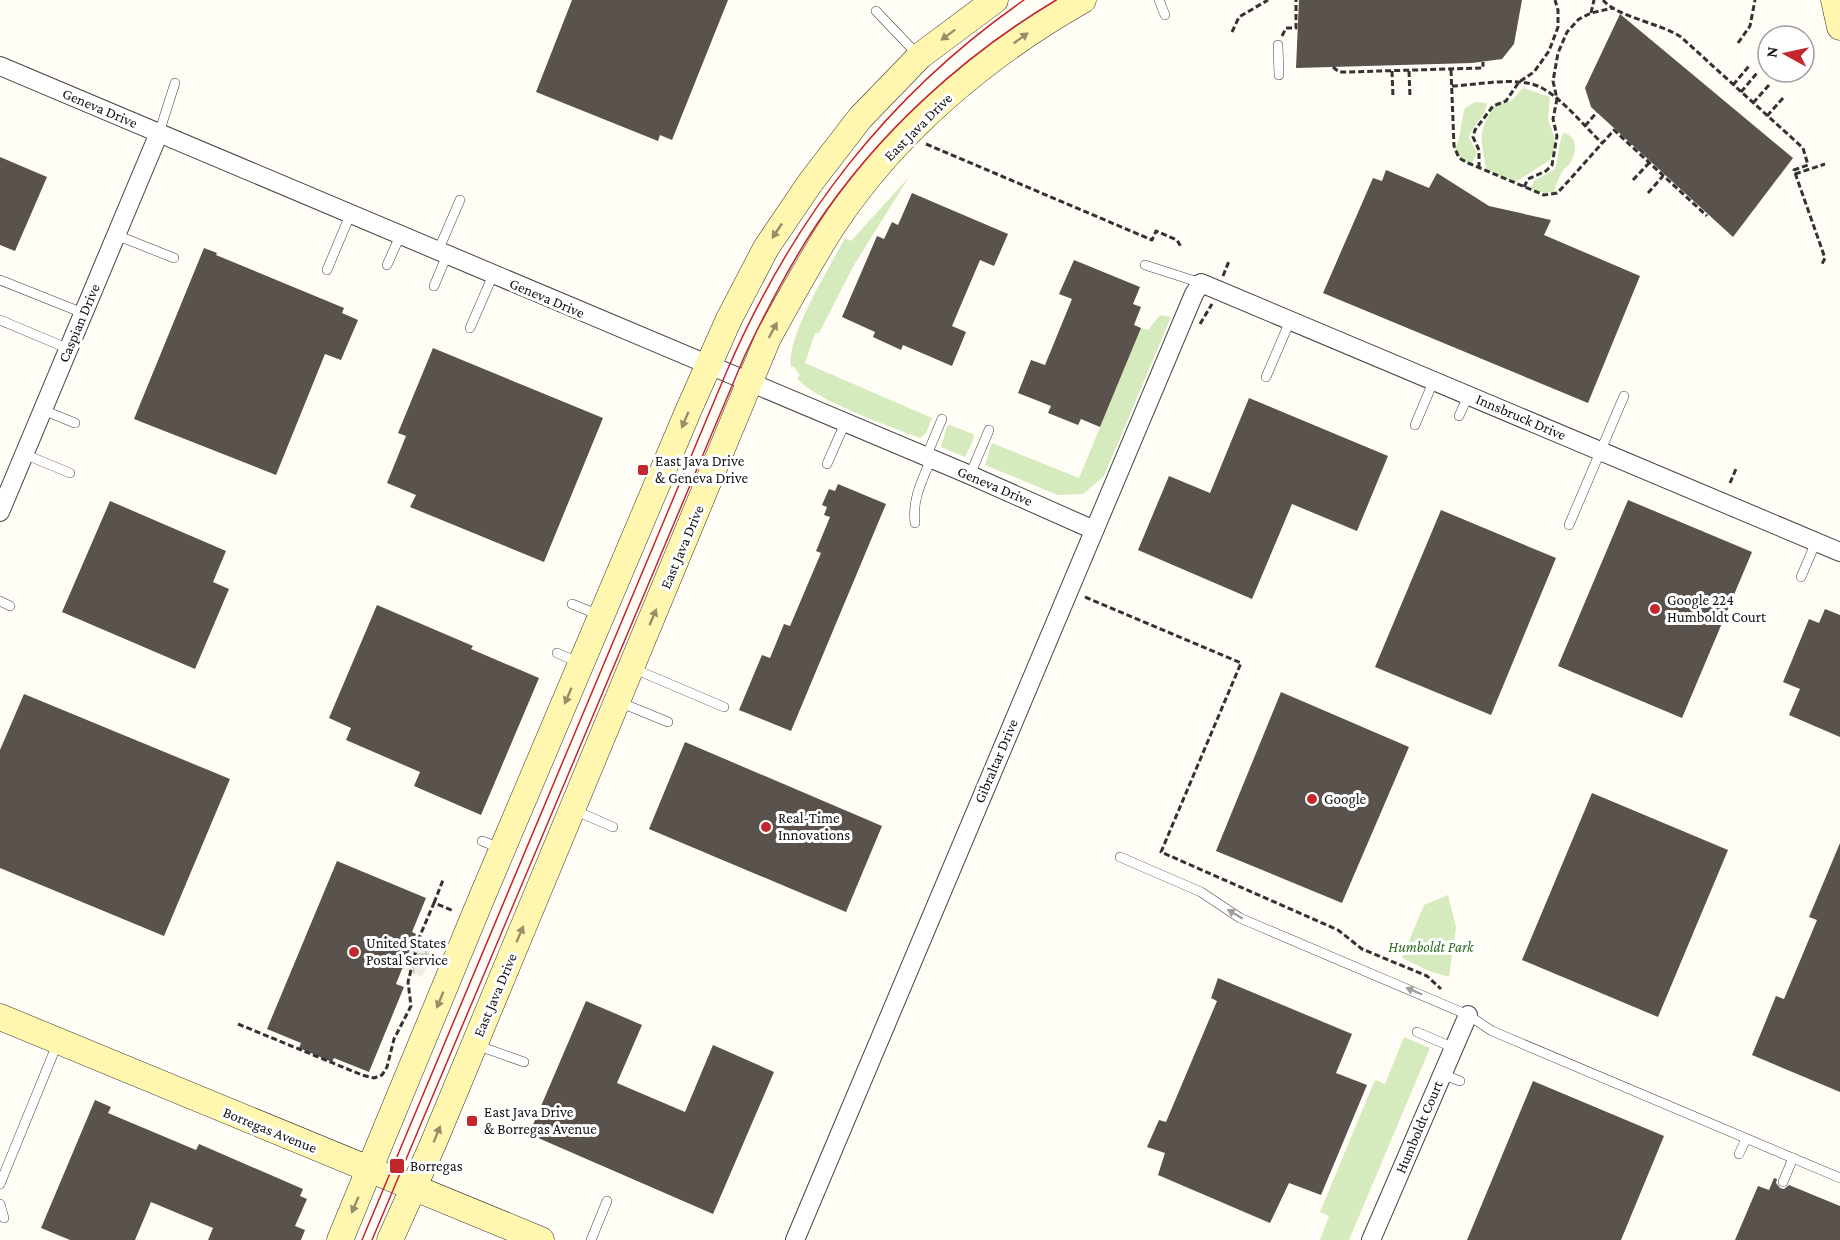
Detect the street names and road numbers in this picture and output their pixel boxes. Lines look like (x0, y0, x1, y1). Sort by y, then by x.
street label: Geneva Drive (60, 85, 140, 131)
street label: East Java Drive (881, 90, 956, 165)
street label: Geneva Drive (507, 275, 587, 321)
street label: Caspian Drive (55, 281, 104, 365)
street label: Innsbruck Drive (1474, 391, 1569, 443)
street label: Geneva Drive (955, 463, 1035, 509)
street label: East Java Drive (657, 502, 708, 592)
street label: Gibraltar Drive (971, 716, 1021, 805)
street label: East Java Drive (470, 950, 521, 1040)
street label: Humboldt Court (1392, 1077, 1446, 1176)
street label: Borregas Avenue (220, 1104, 320, 1157)

